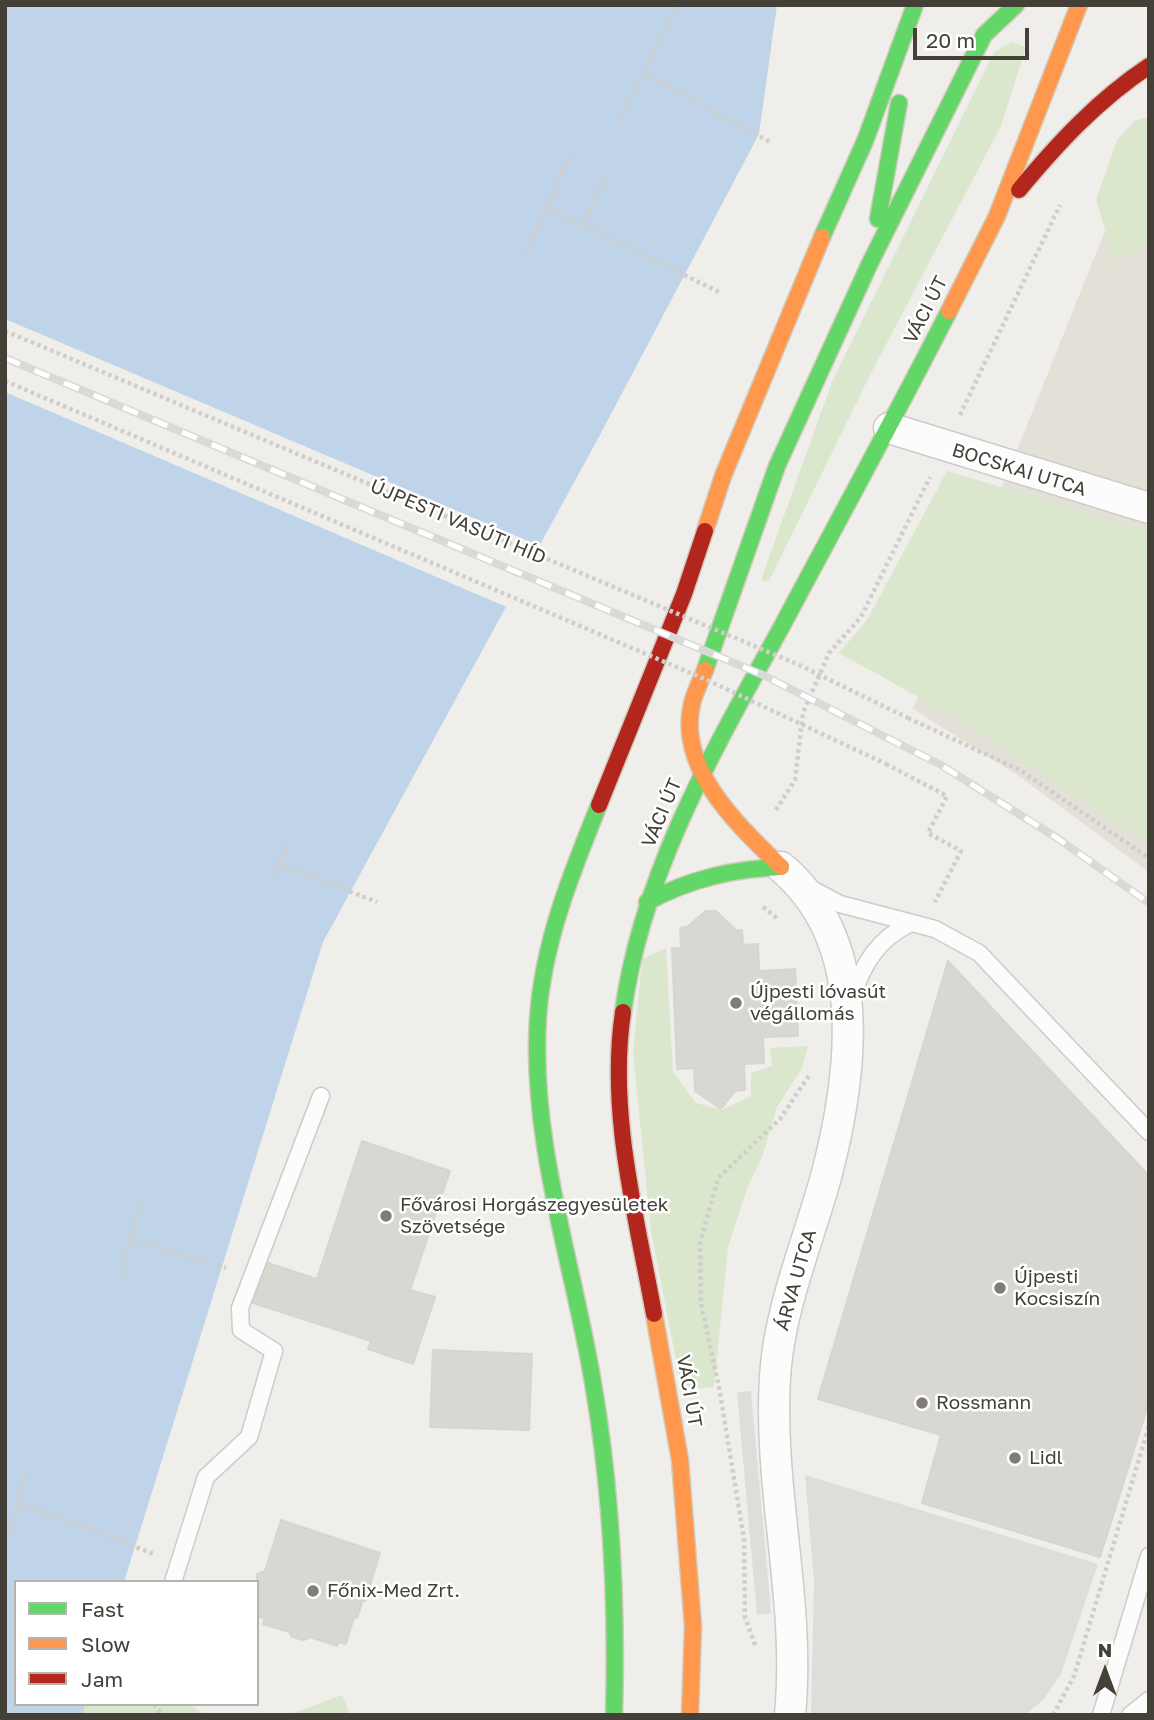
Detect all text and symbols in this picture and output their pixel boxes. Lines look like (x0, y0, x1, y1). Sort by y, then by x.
scale bar (916, 14, 1032, 58)
text: 20 m (926, 27, 975, 53)
street label: VÁCI ÚT (899, 272, 953, 348)
street label: BOCSKAI UTCA (949, 439, 1089, 501)
street label: ÚJPESTI VASÚTI HÍD (367, 475, 549, 569)
street label: VÁCI ÚT (637, 775, 687, 851)
place label: Újpesti lóvasút végállomás (750, 981, 886, 1025)
marker: Újpesti lóvasút végállomás (728, 995, 744, 1011)
place label: Fővárosi Horgászegyesületek Szövetsége (400, 1194, 669, 1238)
marker: Fővárosi Horgászegyesületek Szövetsége (378, 1208, 394, 1224)
street label: ÁRVA UTCA (771, 1227, 821, 1333)
place label: Újpesti Kocsiszín (1014, 1266, 1100, 1310)
marker: Újpesti Kocsiszín (992, 1280, 1008, 1296)
street label: VÁCI ÚT (671, 1353, 707, 1429)
place label: Rossmann (936, 1392, 1031, 1414)
marker: Rossmann (914, 1395, 930, 1411)
place label: Lidl (1029, 1447, 1063, 1469)
marker: Lidl (1007, 1450, 1023, 1466)
legend (14, 1580, 259, 1706)
place label: Főnix-Med Zrt. (327, 1580, 460, 1602)
marker: Főnix-Med Zrt. (305, 1583, 321, 1599)
text: Fast (81, 1596, 124, 1622)
text: Slow (81, 1631, 130, 1657)
north arrow (1070, 1636, 1140, 1706)
text: N (1098, 1638, 1112, 1661)
text: Jam (81, 1666, 123, 1692)

